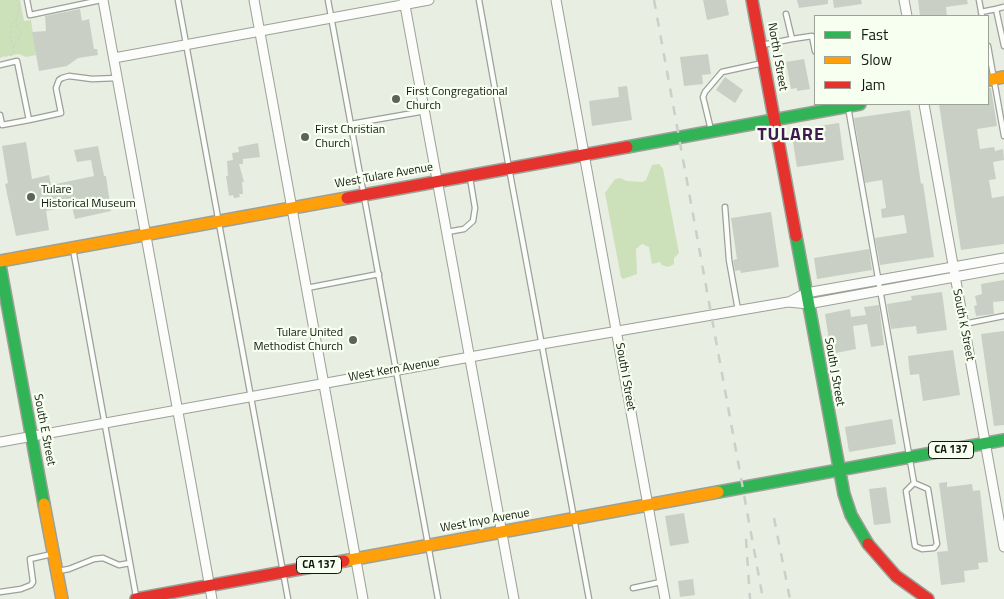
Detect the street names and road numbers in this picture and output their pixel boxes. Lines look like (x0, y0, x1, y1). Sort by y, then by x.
street label: North J Street (764, 22, 790, 92)
street label: West Tulare Avenue (334, 160, 434, 192)
street label: South K Street (949, 288, 977, 362)
street label: South J Street (821, 337, 847, 407)
street label: South I Street (612, 342, 638, 412)
street label: West Kern Avenue (347, 355, 441, 385)
street label: South E Street (30, 393, 58, 467)
road number: CA 137 (928, 442, 974, 458)
street label: West Inyo Avenue (439, 506, 531, 536)
road number: CA 137 (296, 556, 342, 574)

